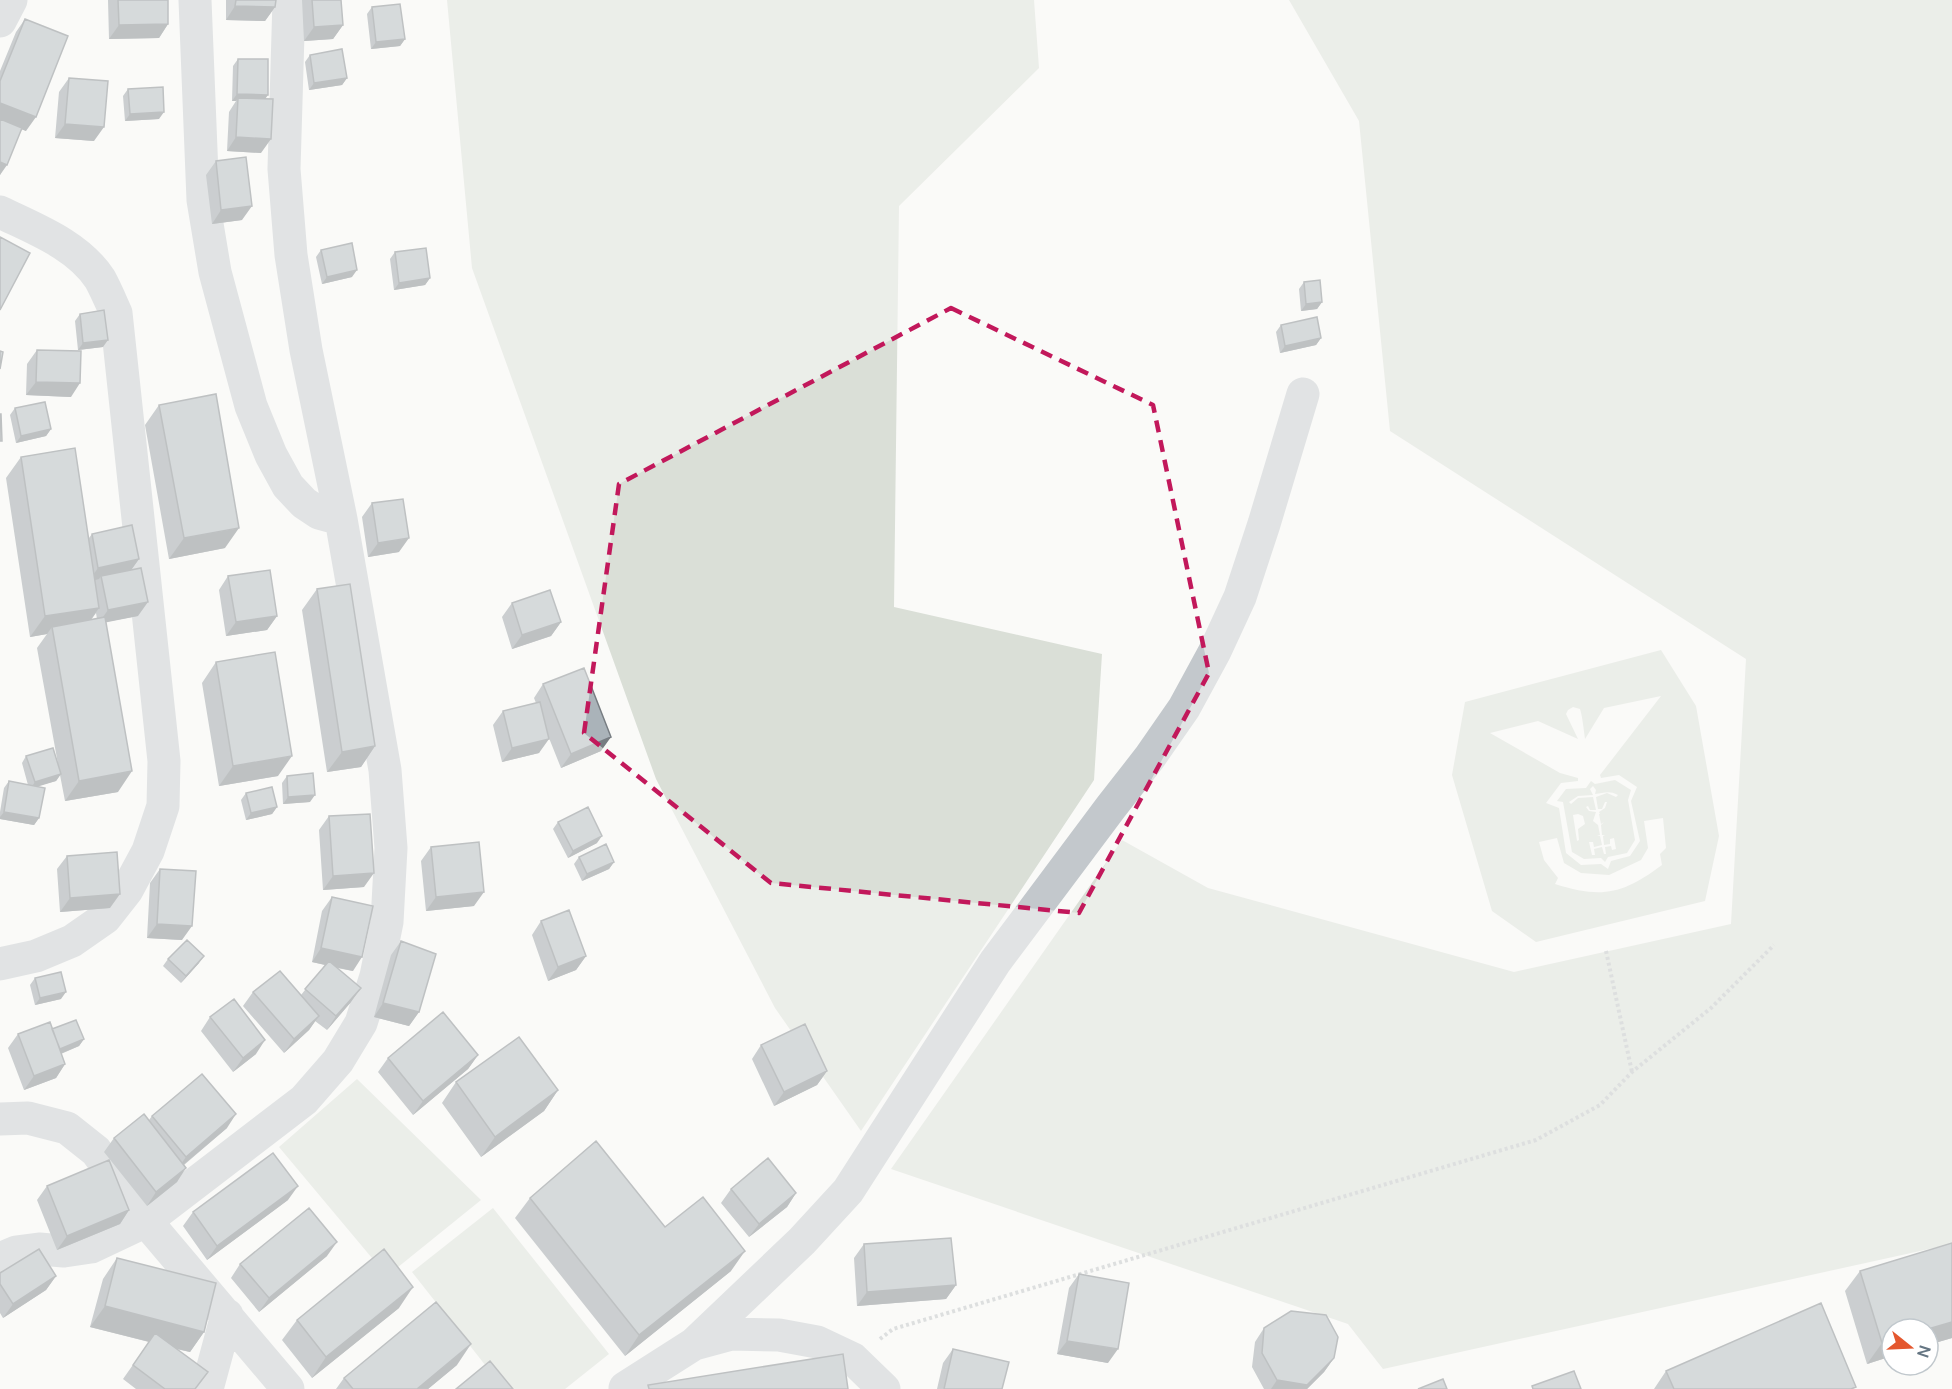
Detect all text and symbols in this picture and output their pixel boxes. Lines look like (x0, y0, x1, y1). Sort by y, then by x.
north arrow (1880, 1317, 1940, 1377)
text: N (1912, 1343, 1937, 1361)

